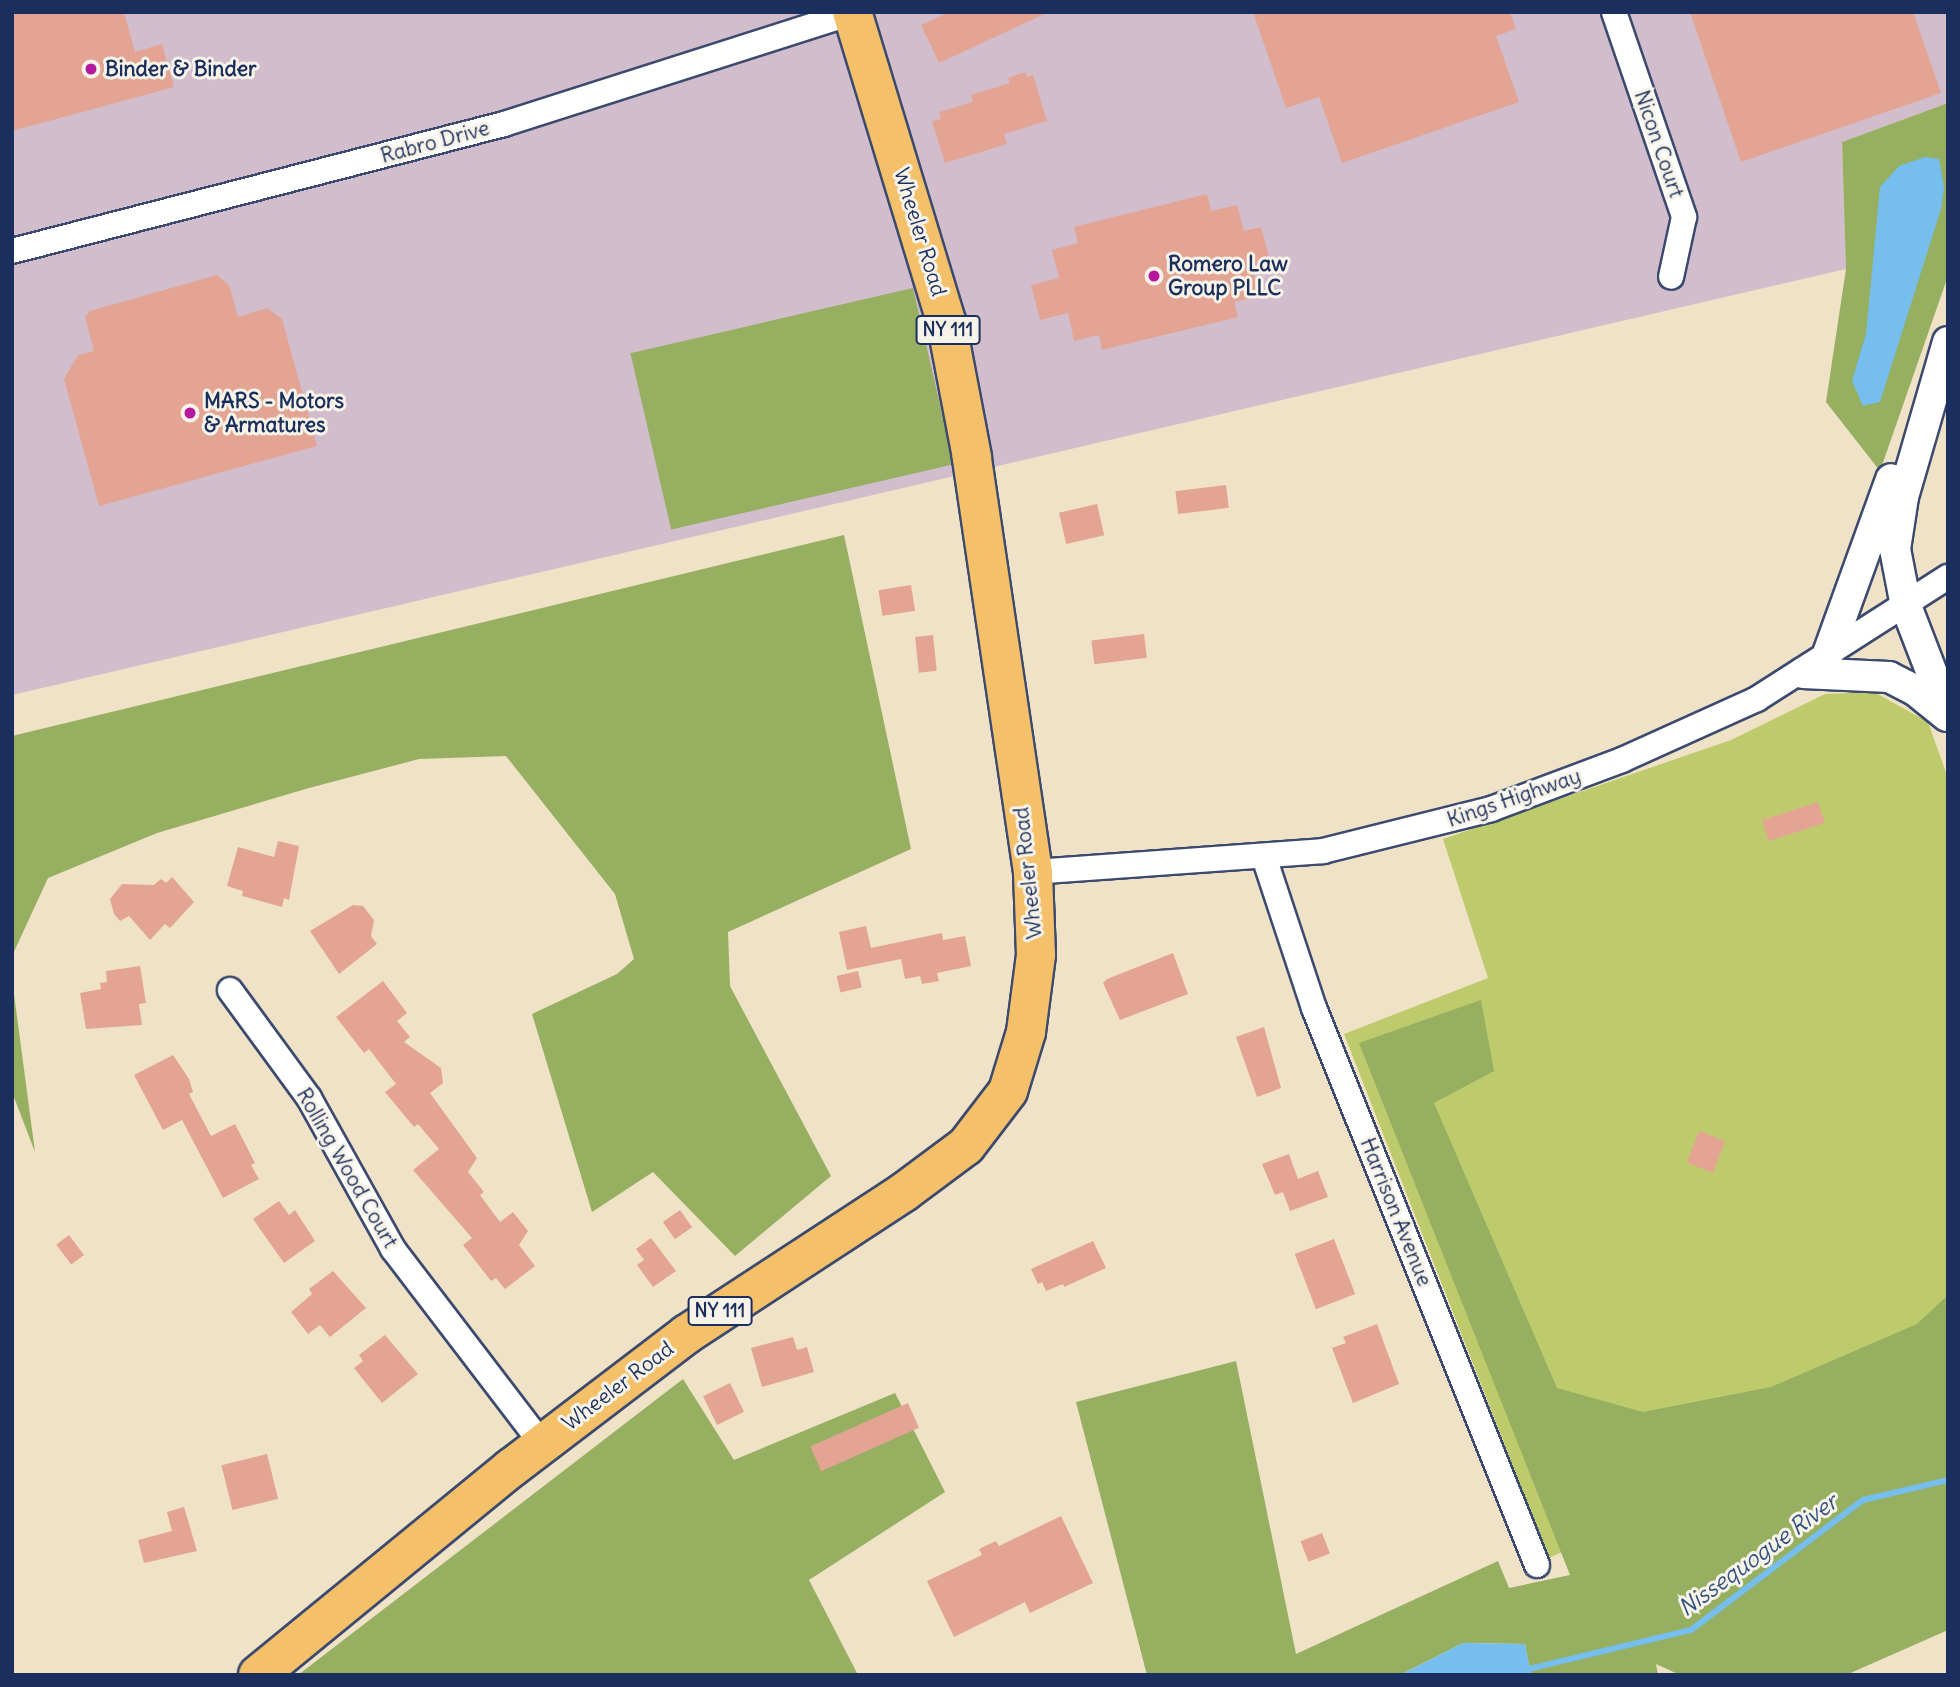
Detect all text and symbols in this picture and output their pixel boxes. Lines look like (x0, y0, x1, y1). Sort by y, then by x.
place label: Binder & Binder (105, 56, 257, 82)
marker: Binder & Binder (83, 61, 99, 77)
street label: Nicon Court (1629, 87, 1689, 201)
street label: Rabro Drive (378, 115, 492, 169)
street label: Wheeler Road (889, 165, 951, 299)
place label: Romero Law Group PLLC (1168, 251, 1288, 301)
marker: Romero Law Group PLLC (1146, 268, 1162, 284)
road number: NY 111 (915, 314, 981, 346)
place label: MARS - Motors & Armatures (204, 388, 344, 438)
marker: MARS - Motors & Armatures (182, 405, 198, 421)
street label: Kings Highway (1444, 763, 1584, 833)
street label: Wheeler Road (1009, 806, 1047, 940)
street label: Rolling Wood Court (291, 1083, 403, 1253)
street label: Harrison Avenue (1355, 1134, 1437, 1290)
road number: NY 111 (687, 1296, 753, 1326)
street label: Wheeler Road (557, 1336, 679, 1436)
water label: Nissequogue River (1673, 1488, 1843, 1622)

